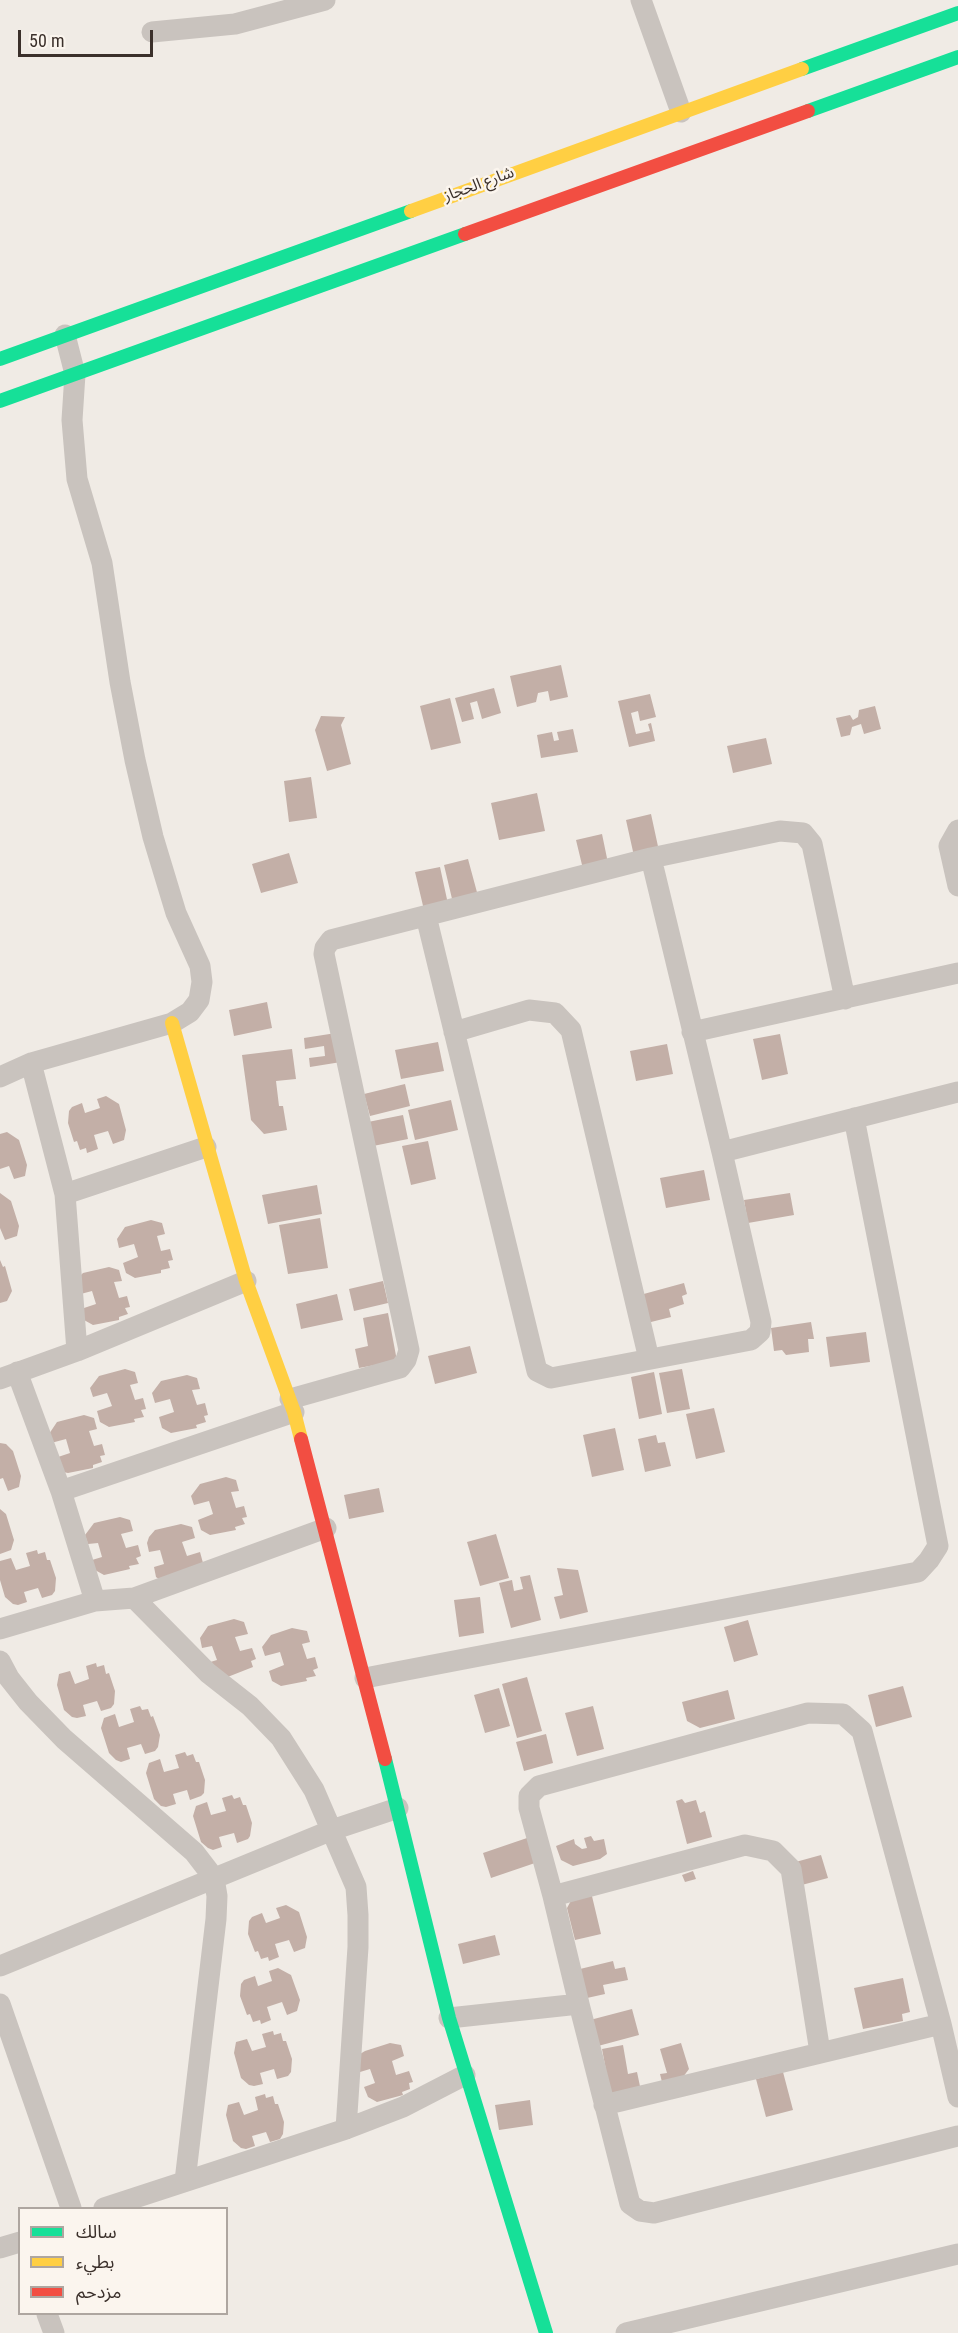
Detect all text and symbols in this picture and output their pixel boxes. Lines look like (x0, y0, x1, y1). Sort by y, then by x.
scale bar (21, 18, 156, 56)
text: 50 m (29, 30, 64, 51)
street label: شارع الحجاز (441, 163, 517, 207)
legend (18, 2207, 228, 2315)
text: سالك (76, 2221, 117, 2242)
text: بطيء (76, 2251, 114, 2272)
text: مزدحم (76, 2281, 121, 2302)

